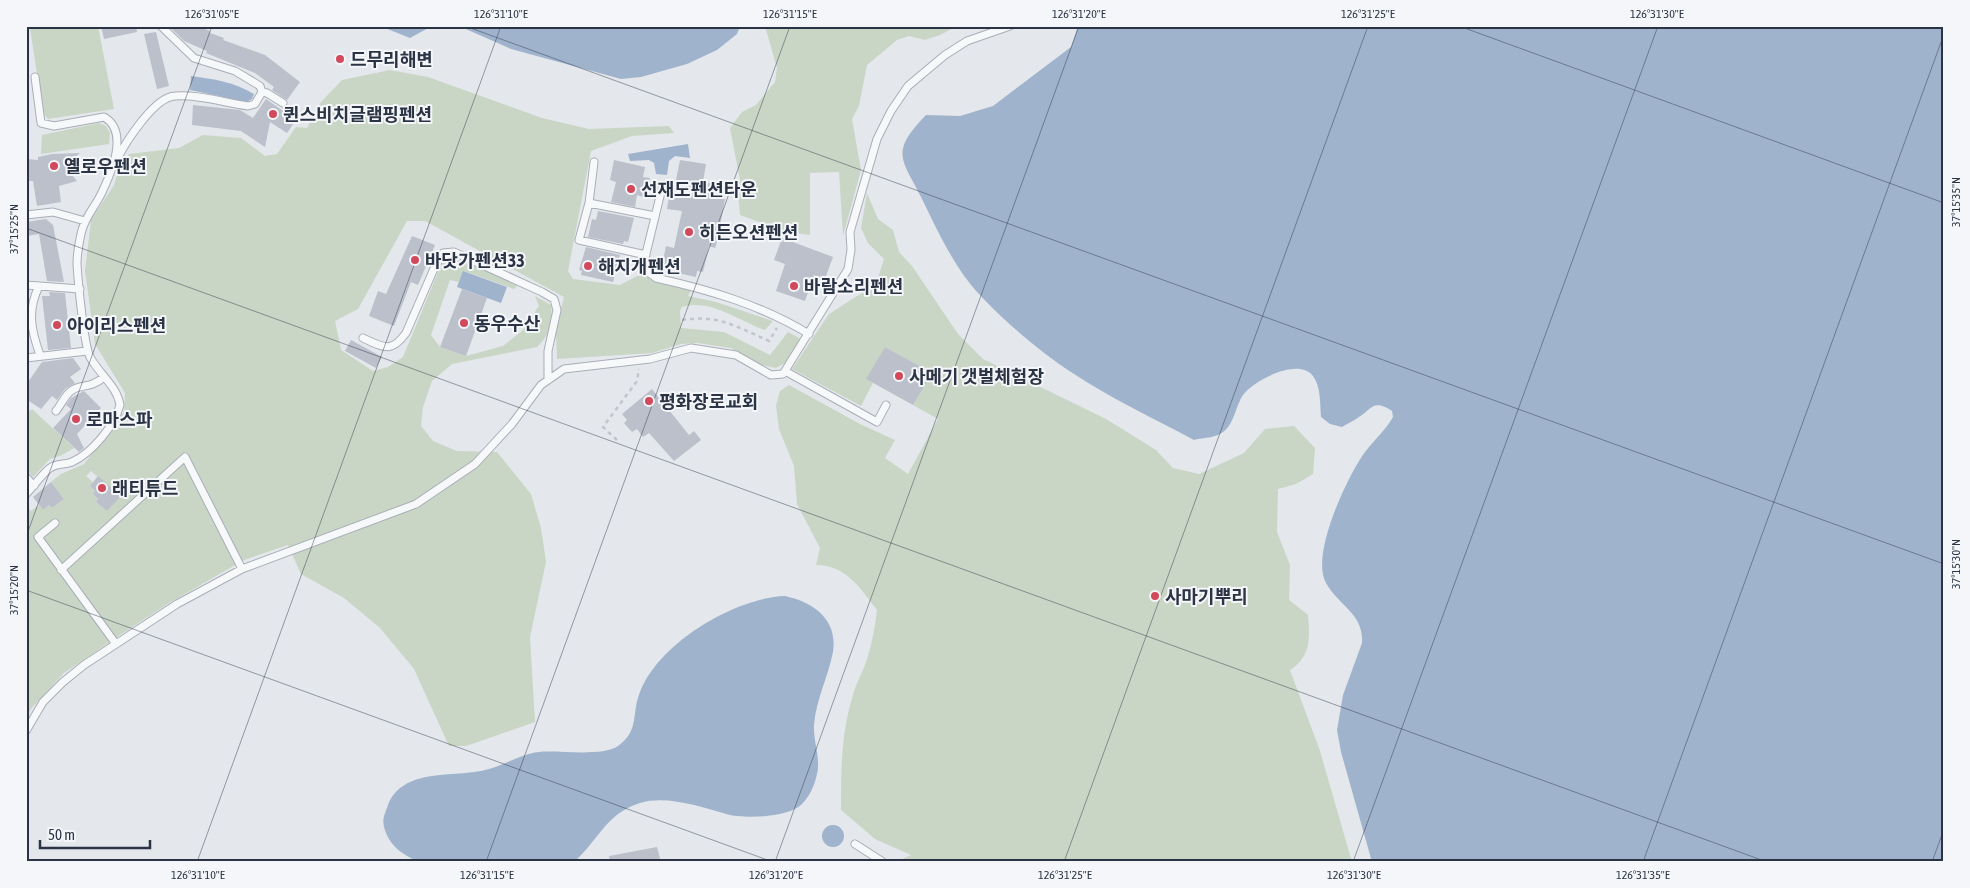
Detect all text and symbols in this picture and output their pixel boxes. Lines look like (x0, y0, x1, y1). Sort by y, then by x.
text: 126°31'05"E (185, 7, 239, 21)
text: 126°31'10"E (474, 7, 528, 21)
text: 126°31'15"E (763, 7, 817, 21)
text: 126°31'20"E (1052, 7, 1106, 21)
text: 126°31'25"E (1341, 7, 1395, 21)
text: 126°31'30"E (1630, 7, 1684, 21)
place label: 드무리해변 (350, 49, 433, 70)
marker: 드무리해변 (334, 53, 346, 65)
place label: 퀸스비치글램핑펜션 (283, 104, 432, 125)
marker: 퀸스비치글램핑펜션 (267, 108, 279, 120)
place label: 옐로우펜션 (64, 156, 147, 177)
marker: 옐로우펜션 (48, 160, 60, 172)
text: 37°15'35"N (1949, 177, 1963, 227)
place label: 선재도펜션타운 (641, 179, 757, 200)
marker: 선재도펜션타운 (625, 183, 637, 195)
text: 37°15'25"N (7, 204, 21, 254)
place label: 히든오션펜션 (699, 222, 798, 243)
marker: 히든오션펜션 (683, 226, 695, 238)
place label: 바닷가펜션33 (425, 250, 525, 271)
marker: 바닷가펜션33 (409, 254, 421, 266)
place label: 해지개펜션 (598, 256, 681, 277)
marker: 해지개펜션 (582, 260, 594, 272)
place label: 바람소리펜션 (804, 276, 903, 297)
marker: 바람소리펜션 (788, 280, 800, 292)
place label: 동우수산 (474, 313, 541, 334)
place label: 아이리스펜션 (67, 315, 166, 336)
marker: 동우수산 (458, 317, 470, 329)
marker: 아이리스펜션 (51, 319, 63, 331)
place label: 사메기 갯벌체험장 (909, 366, 1044, 387)
marker: 사메기 갯벌체험장 (893, 370, 905, 382)
place label: 평화장로교회 (659, 391, 758, 412)
marker: 평화장로교회 (643, 395, 655, 407)
place label: 로마스파 (86, 409, 153, 430)
marker: 로마스파 (70, 413, 82, 425)
place label: 래티튜드 (112, 478, 178, 499)
marker: 래티튜드 (96, 482, 108, 494)
text: 37°15'30"N (1949, 539, 1963, 589)
text: 37°15'20"N (7, 565, 21, 615)
place label: 사마기뿌리 (1165, 586, 1248, 607)
marker: 사마기뿌리 (1149, 590, 1161, 602)
scale bar (40, 818, 150, 850)
text: 50 m (48, 826, 75, 843)
text: 126°31'10"E (171, 868, 225, 882)
text: 126°31'15"E (460, 868, 514, 882)
text: 126°31'20"E (749, 868, 803, 882)
text: 126°31'25"E (1038, 868, 1092, 882)
text: 126°31'30"E (1327, 868, 1381, 882)
text: 126°31'35"E (1616, 868, 1670, 882)

